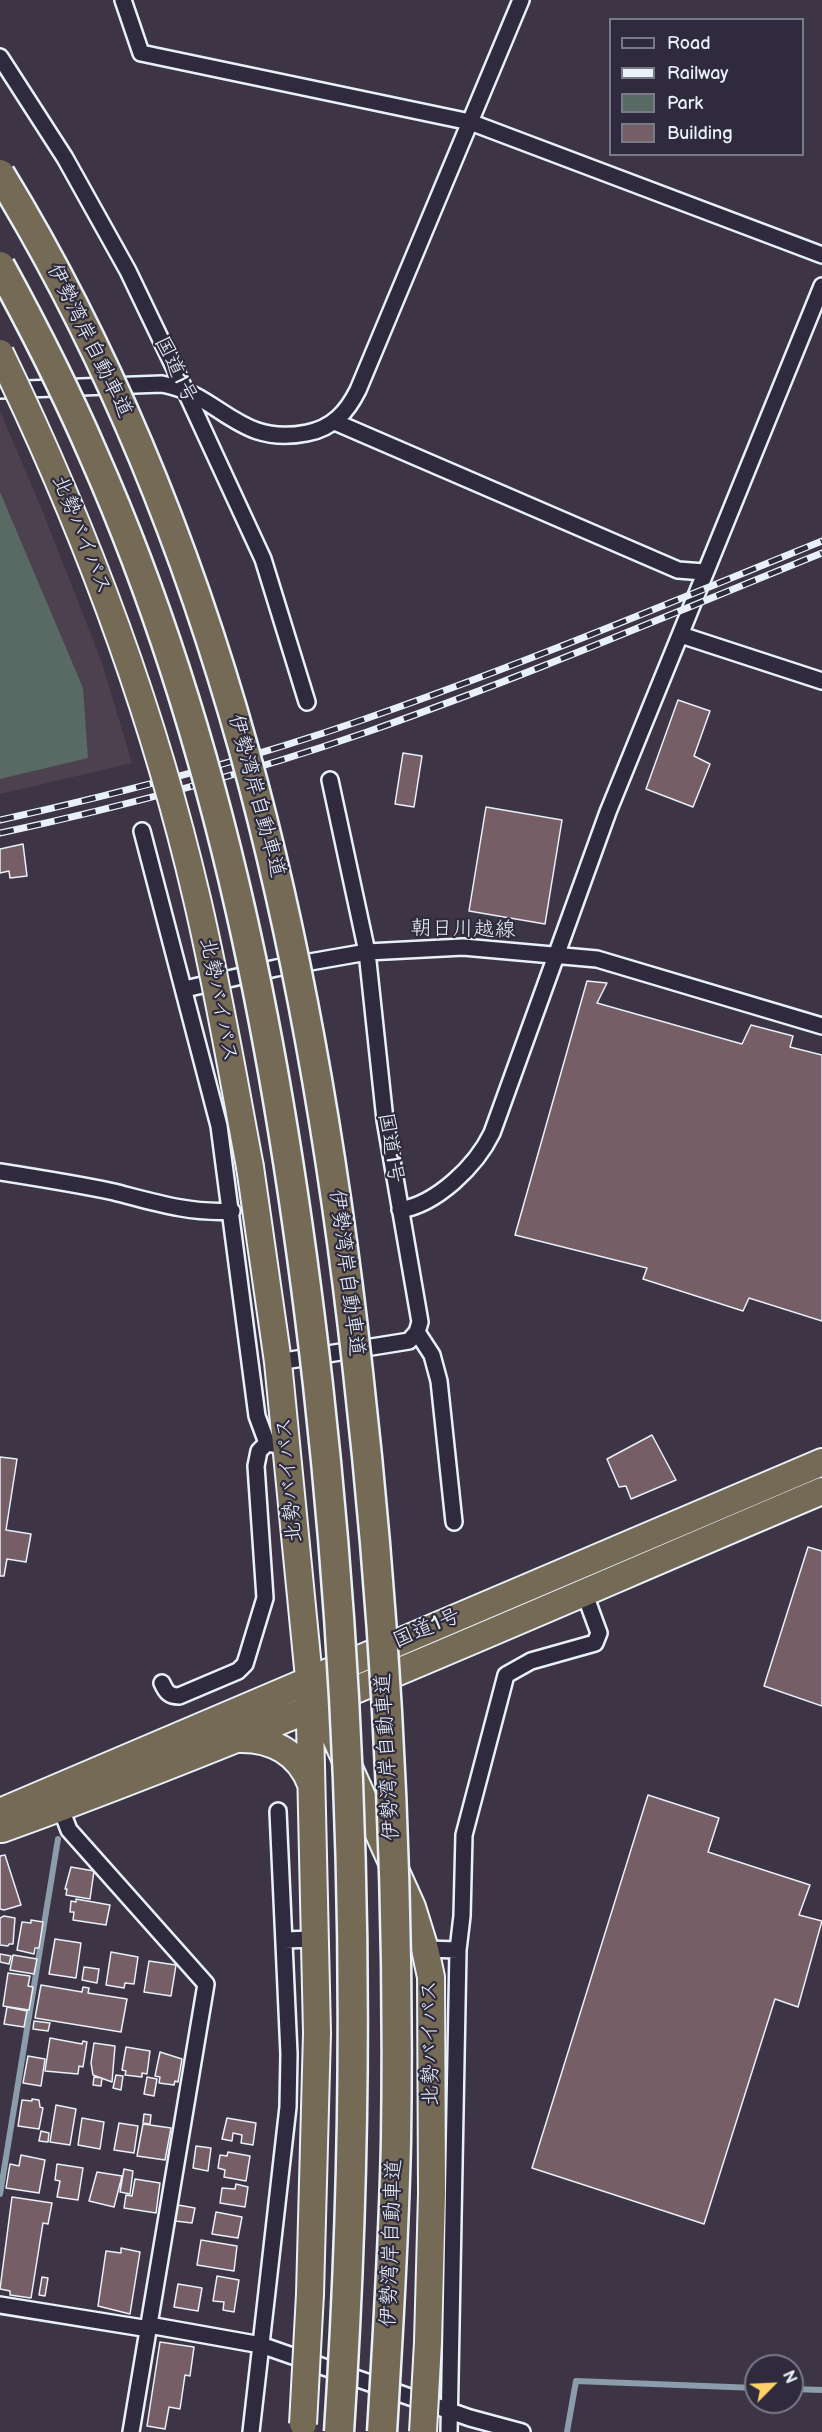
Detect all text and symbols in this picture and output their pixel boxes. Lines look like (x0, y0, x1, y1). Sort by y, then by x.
legend (609, 18, 804, 156)
text: Road (667, 33, 711, 54)
text: Railway (667, 63, 729, 84)
text: Park (667, 93, 703, 114)
text: Building (667, 123, 733, 144)
street label: 伊勢湾岸自動車道 (41, 260, 137, 422)
street label: 国道1号 (148, 333, 202, 407)
street label: 北勢バイパス (46, 472, 116, 598)
street label: 伊勢湾岸自動車道 (222, 712, 290, 880)
street label: 朝日川越線 (410, 916, 516, 944)
street label: 北勢バイパス (194, 936, 242, 1064)
street label: 国道1号 (372, 1111, 408, 1185)
street label: 伊勢湾岸自動車道 (323, 1188, 369, 1358)
street label: 北勢バイパス (272, 1416, 308, 1544)
street label: 国道1号 (389, 1604, 465, 1654)
street label: 伊勢湾岸自動車道 (371, 1672, 405, 1842)
street label: 北勢バイパス (417, 1980, 445, 2106)
street label: 伊勢湾岸自動車道 (376, 2159, 408, 2327)
north arrow (744, 2354, 804, 2414)
text: N (778, 2368, 800, 2387)

